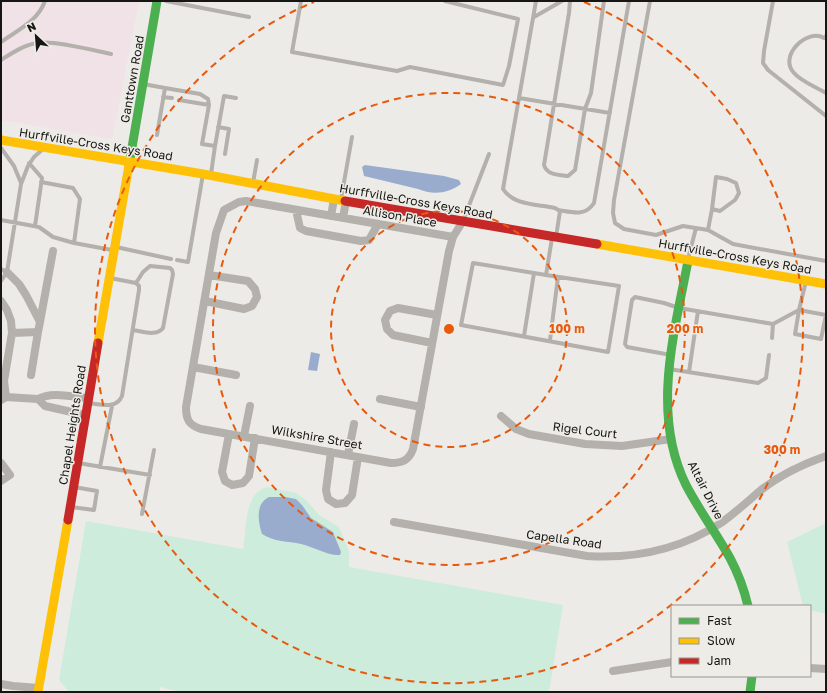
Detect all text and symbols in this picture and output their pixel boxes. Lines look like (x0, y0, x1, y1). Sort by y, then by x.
north arrow (16, 16, 56, 56)
text: N (25, 19, 38, 34)
street label: Ganttown Road (117, 34, 147, 124)
street label: Hurffville-Cross Keys Road (18, 124, 174, 164)
street label: Hurffville-Cross Keys Road (338, 180, 494, 222)
street label: Allison Place (362, 202, 438, 230)
street label: Hurffville-Cross Keys Road (657, 235, 813, 277)
text: 100 m (549, 321, 585, 336)
text: 200 m (667, 321, 703, 336)
centre of rings (442, 322, 456, 336)
street label: Chapel Heights Road (55, 364, 89, 486)
street label: Rigel Court (552, 419, 618, 441)
street label: Wilkshire Street (270, 422, 364, 452)
text: 300 m (764, 442, 800, 457)
street label: Altair Drive (685, 458, 727, 522)
street label: Capella Road (525, 526, 603, 552)
legend (671, 605, 811, 677)
text: Fast (707, 613, 732, 628)
text: Slow (707, 633, 735, 648)
text: Jam (707, 653, 731, 668)

